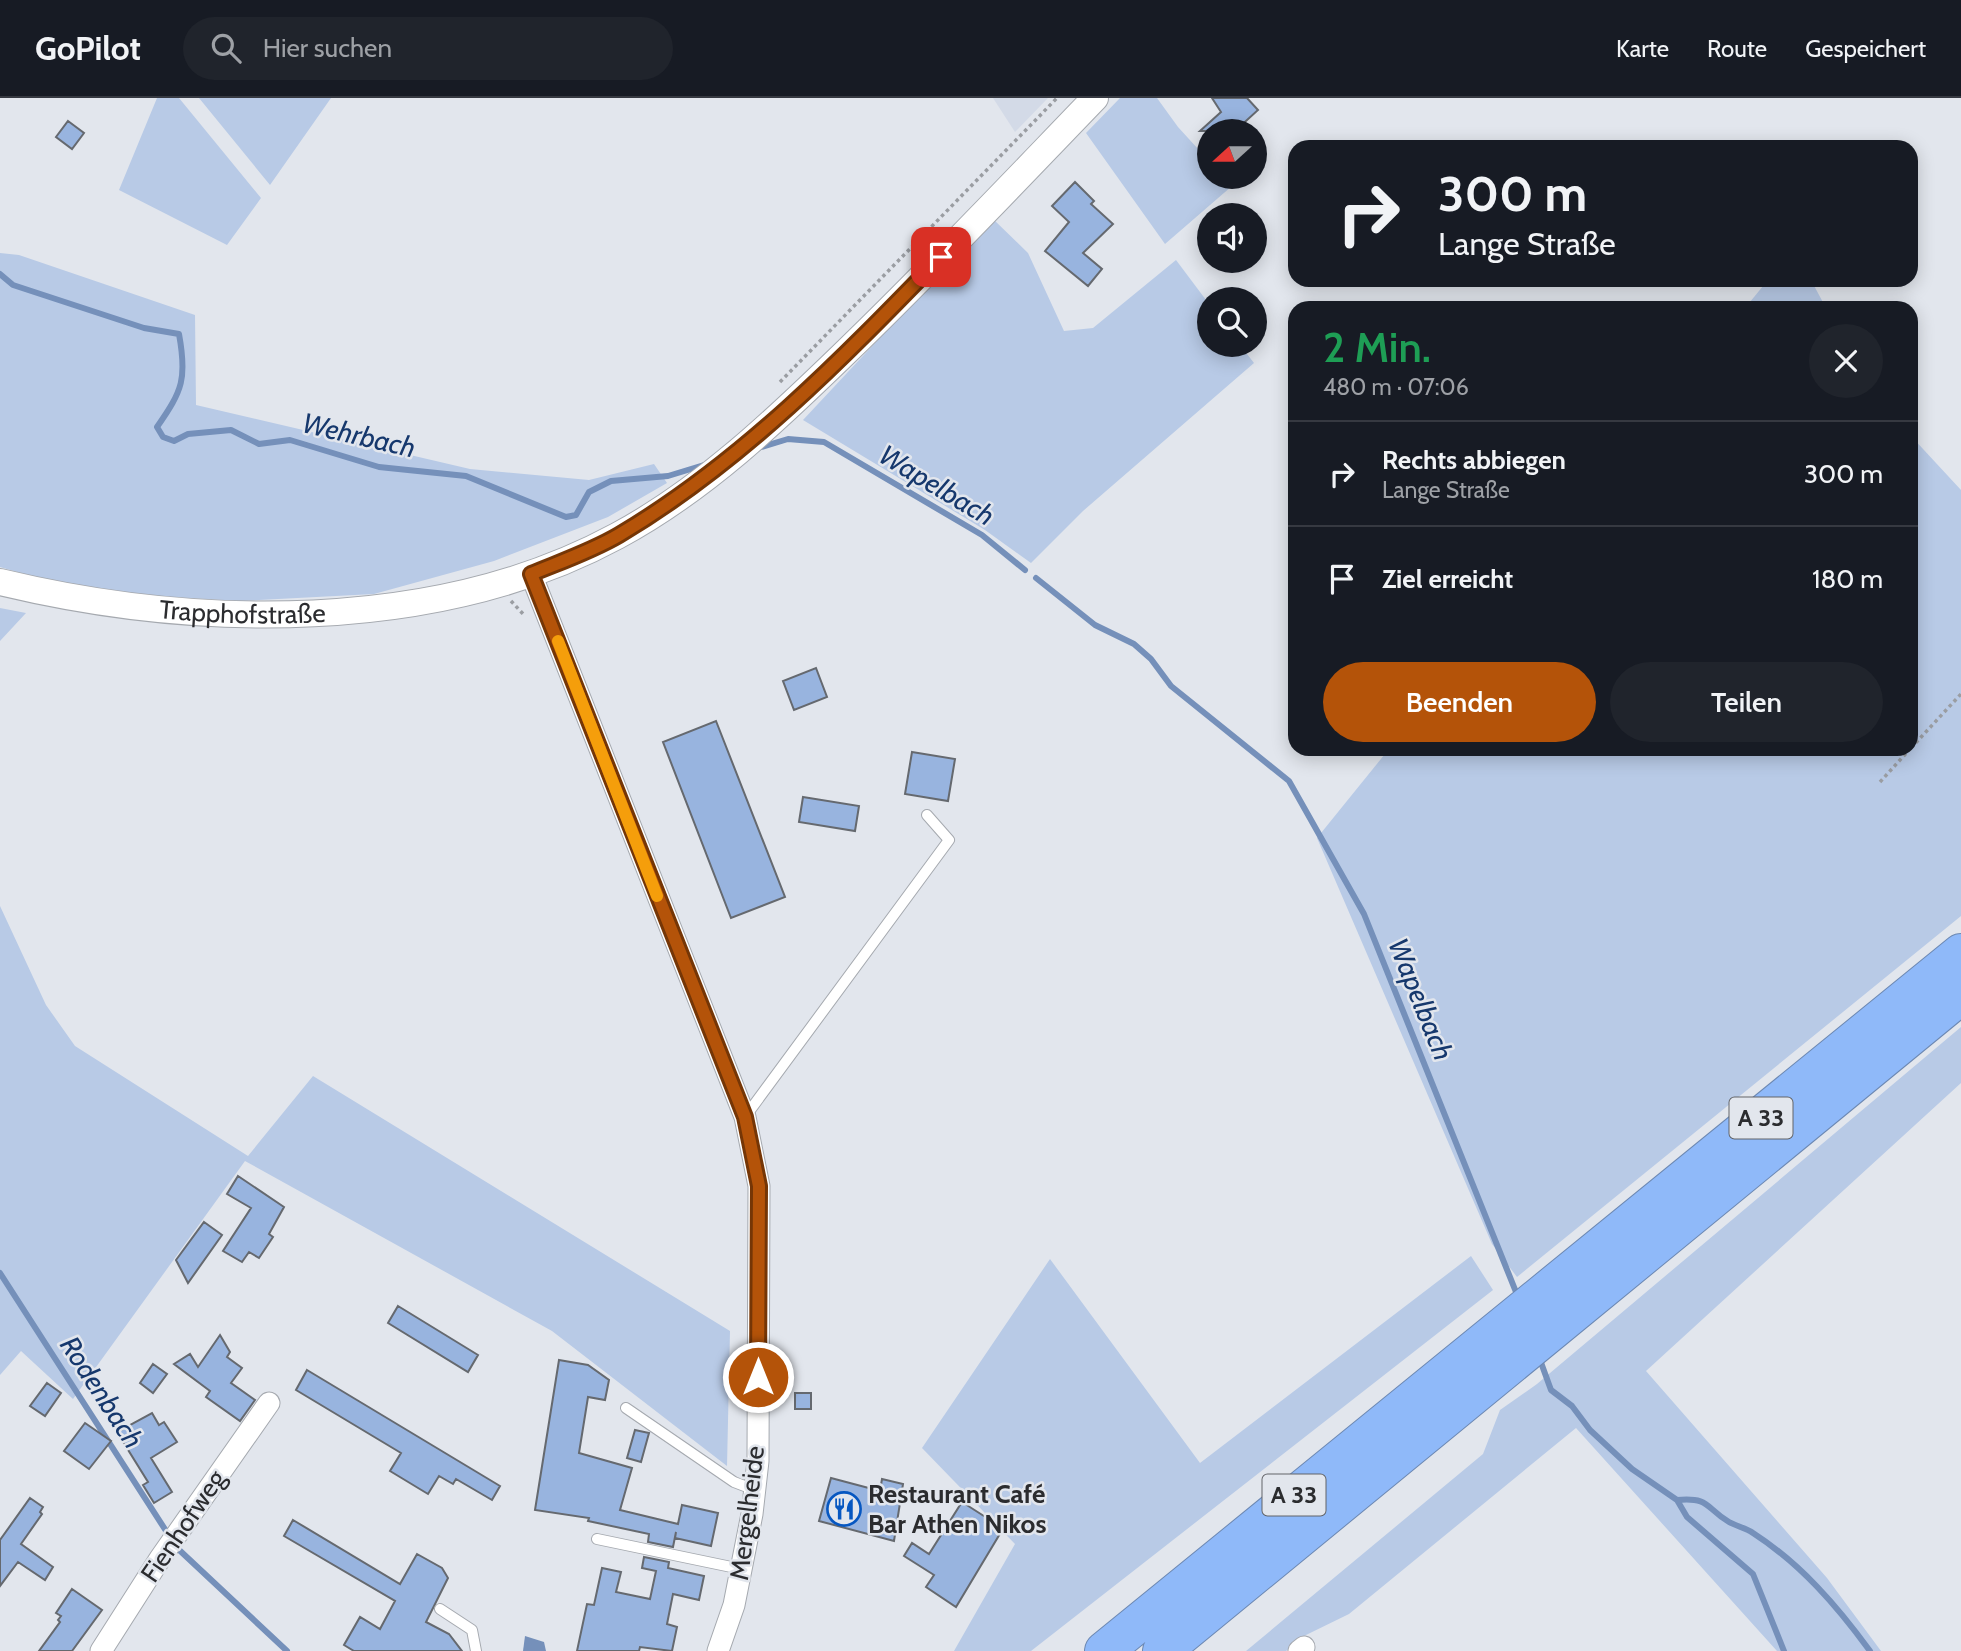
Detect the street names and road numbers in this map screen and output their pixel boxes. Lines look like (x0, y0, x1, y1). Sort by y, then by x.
street label: Trapphofstraße (158, 593, 326, 630)
road number: A 33 (1730, 1098, 1792, 1138)
street label: Mergelheide (723, 1444, 771, 1582)
street label: Fienhofweg (134, 1463, 233, 1588)
road number: A 33 (1262, 1475, 1326, 1516)

